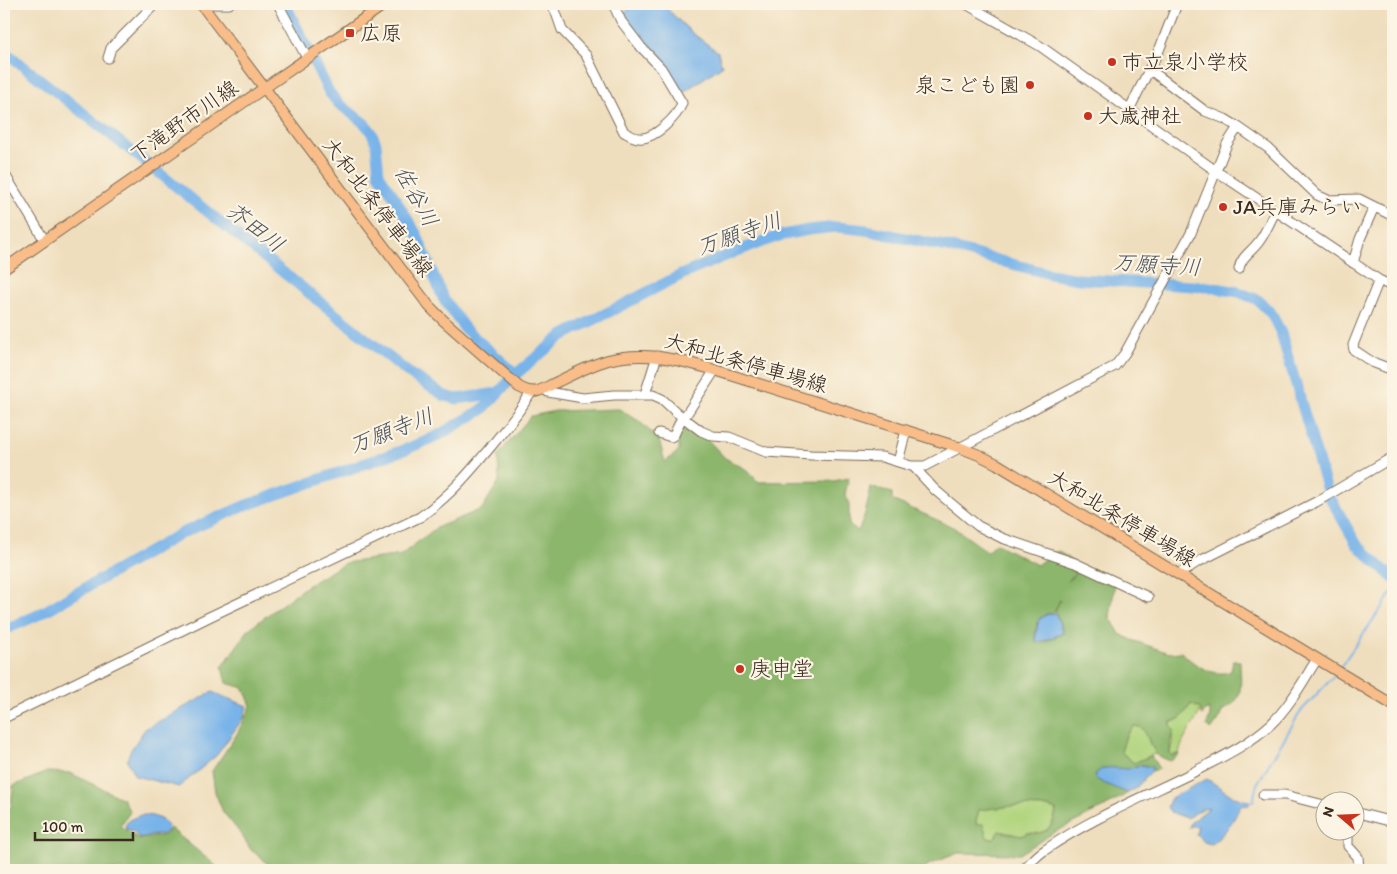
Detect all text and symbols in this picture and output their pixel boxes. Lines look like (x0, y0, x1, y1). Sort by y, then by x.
place label: 広原 (360, 20, 402, 45)
marker: 広原 (344, 27, 356, 39)
place label: 市立泉小学校 (1122, 49, 1248, 74)
marker: 市立泉小学校 (1106, 56, 1118, 68)
place label: 泉こども園 (915, 72, 1020, 97)
street label: 下滝野市川線 (125, 74, 242, 167)
marker: 泉こども園 (1024, 79, 1036, 91)
place label: 大歳神社 (1098, 103, 1182, 128)
marker: 大歳神社 (1082, 110, 1094, 122)
street label: 大和北条停車場線 (318, 132, 439, 281)
water label: 佐谷川 (389, 161, 444, 232)
place label: JA兵庫みらい (1233, 194, 1361, 219)
water label: 芥田川 (221, 196, 290, 258)
marker: JA兵庫みらい (1217, 201, 1229, 213)
water label: 万願寺川 (693, 206, 785, 261)
water label: 万願寺川 (1112, 248, 1202, 281)
street label: 大和北条停車場線 (662, 327, 830, 398)
water label: 万願寺川 (345, 402, 437, 459)
street label: 大和北条停車場線 (1044, 464, 1201, 572)
place label: 庚申堂 (750, 656, 813, 681)
marker: 庚申堂 (734, 663, 746, 675)
north arrow (1314, 792, 1364, 842)
text: N (1319, 805, 1338, 819)
scale bar (35, 809, 132, 841)
text: 100 m (42, 818, 84, 836)

